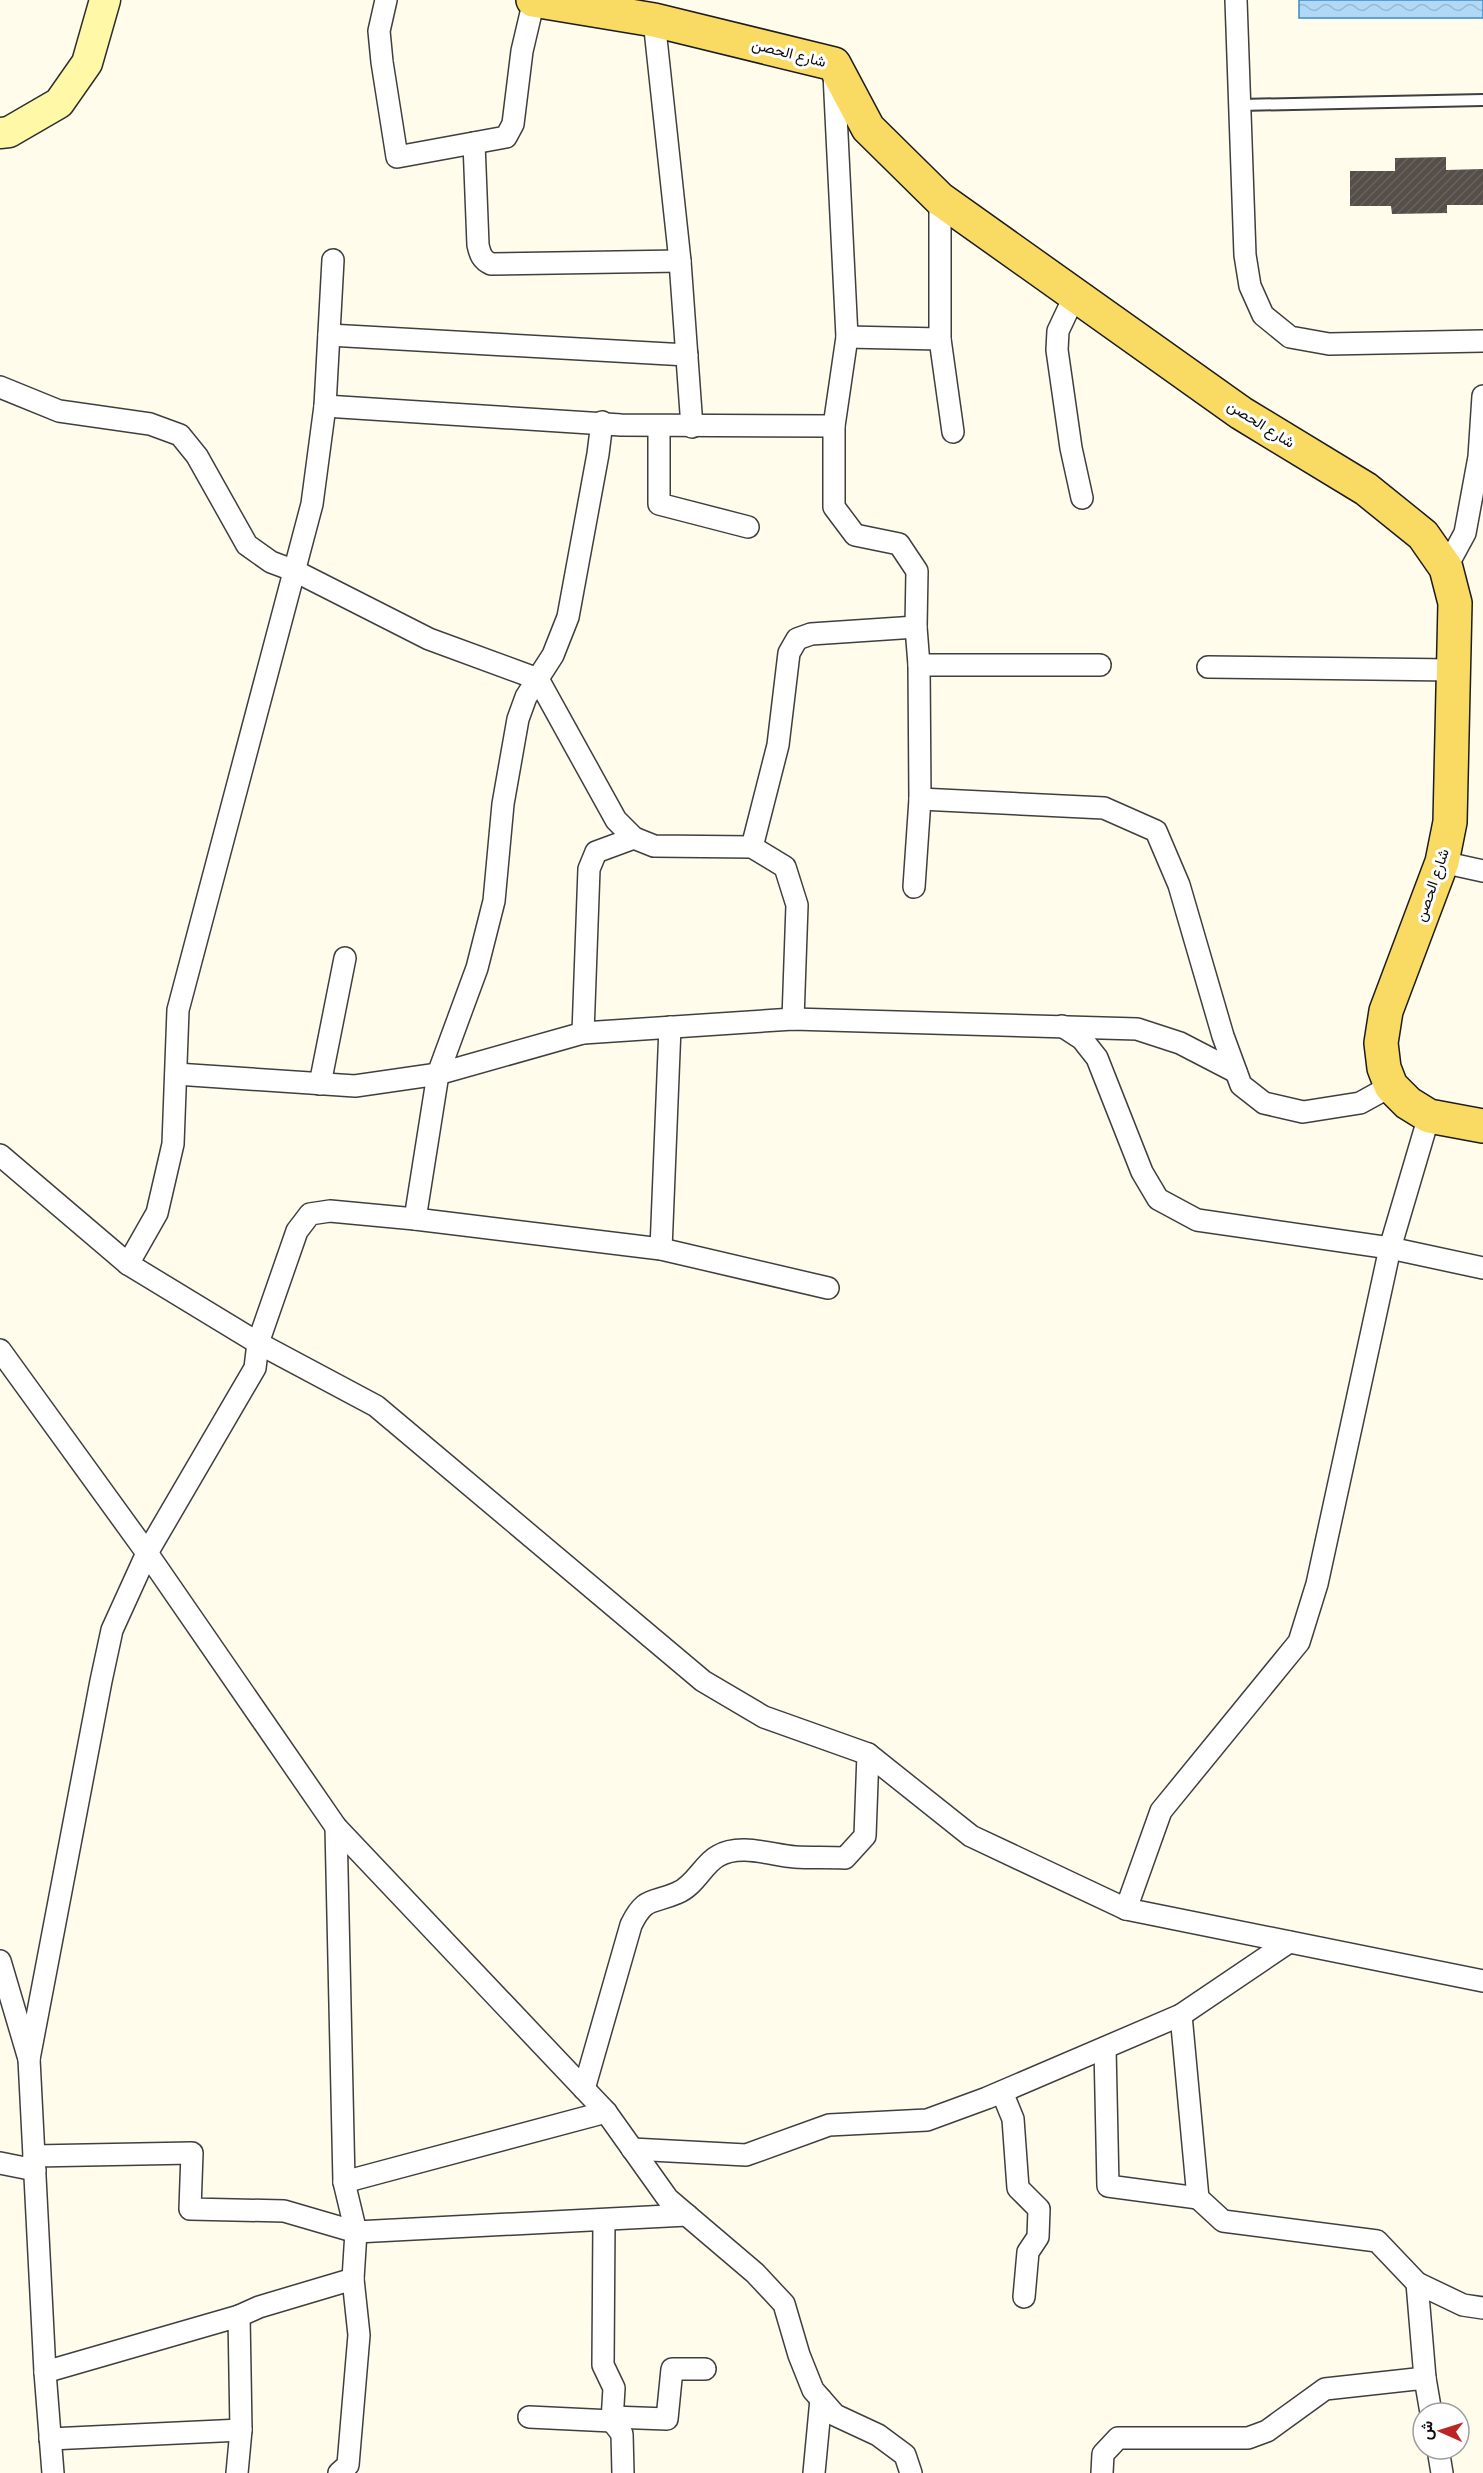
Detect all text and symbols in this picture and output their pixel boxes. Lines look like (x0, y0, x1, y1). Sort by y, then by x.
street label: شارع الحصن (750, 36, 828, 73)
street label: شارع الحصن (1223, 397, 1297, 453)
street label: شارع الحصن (1412, 846, 1455, 924)
north arrow (1411, 2401, 1471, 2461)
text: ش (1418, 2420, 1437, 2440)

